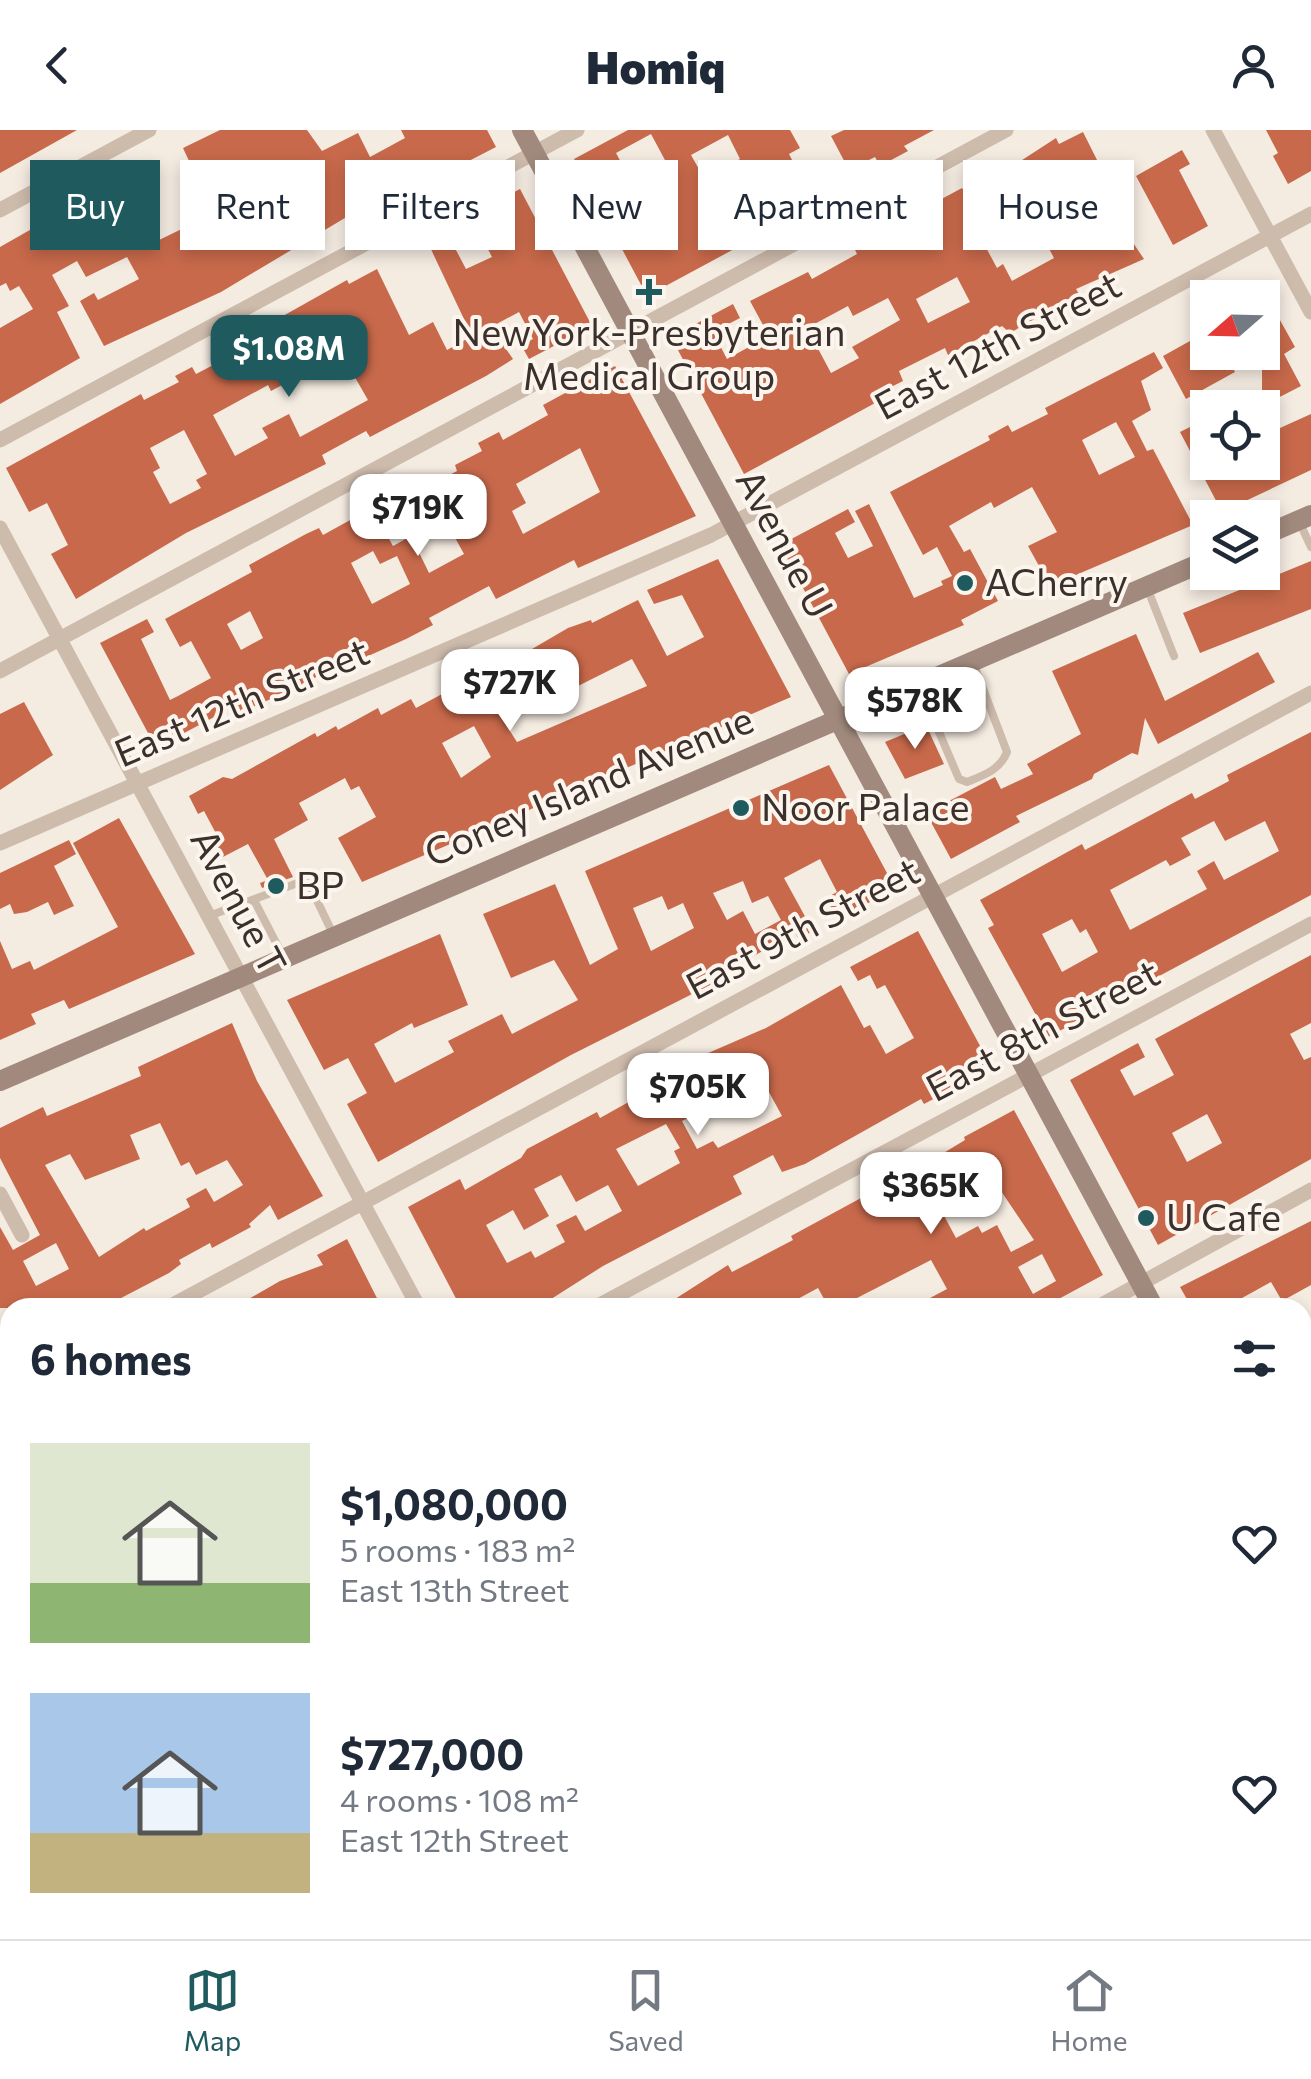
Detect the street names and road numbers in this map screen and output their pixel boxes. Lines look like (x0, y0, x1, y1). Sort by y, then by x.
street label: East 12th Street (866, 259, 1128, 428)
street label: Avenue U (727, 460, 845, 625)
street label: East 12th Street (107, 626, 375, 775)
street label: Coney Island Avenue (417, 694, 759, 875)
street label: Avenue T (182, 820, 298, 982)
street label: East 9th Street (677, 846, 927, 1008)
street label: East 8th Street (917, 948, 1167, 1110)

